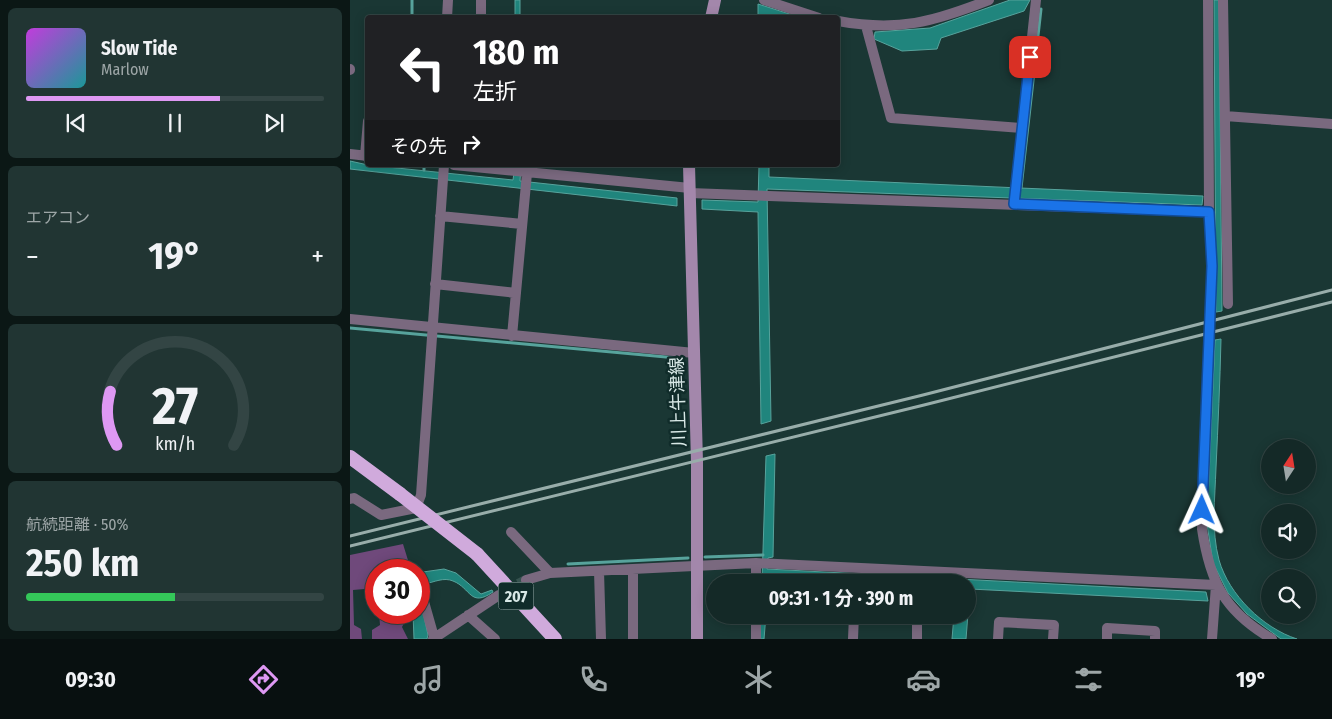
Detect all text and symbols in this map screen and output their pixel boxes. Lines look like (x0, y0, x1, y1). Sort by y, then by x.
text: 180 m (473, 31, 559, 73)
icon: left (390, 35, 455, 100)
pin (1009, 36, 1051, 78)
text: Slow Tide (101, 37, 177, 60)
icon: arrive (1016, 43, 1044, 71)
text: Marlow (101, 60, 149, 79)
text: 左折 (473, 78, 517, 105)
icon: previous (62, 109, 90, 137)
icon: pause (161, 109, 189, 137)
icon: next (260, 109, 288, 137)
icon: right (457, 130, 485, 158)
text: その先 (390, 135, 447, 158)
text: エアコン (26, 208, 90, 227)
text: 19° (148, 233, 202, 279)
text: − (26, 240, 39, 273)
text: + (311, 240, 324, 273)
street label: 川上牛津線 (665, 357, 691, 447)
text: 27 (151, 375, 198, 438)
text: km/h (155, 433, 195, 455)
north arrow (1261, 439, 1316, 494)
map controls (1261, 439, 1316, 624)
position arrow (1175, 483, 1227, 535)
button: sound (1261, 504, 1316, 559)
text: 航続距離 · 50% (26, 515, 129, 534)
text: 250 km (26, 540, 139, 586)
speed limit sign: 30 (365, 559, 430, 624)
button: search (1261, 569, 1316, 624)
road number: 207 (498, 582, 534, 610)
text: 09:31 · 1 分 · 390 m (769, 587, 913, 610)
icon: directions (246, 662, 281, 697)
icon: music (411, 662, 446, 697)
icon: phone (576, 662, 611, 697)
icon: climate (741, 662, 776, 697)
icon: car (906, 662, 941, 697)
icon: filters (1071, 662, 1106, 697)
text: 09:30 (65, 666, 116, 693)
text: 19° (1236, 666, 1267, 693)

